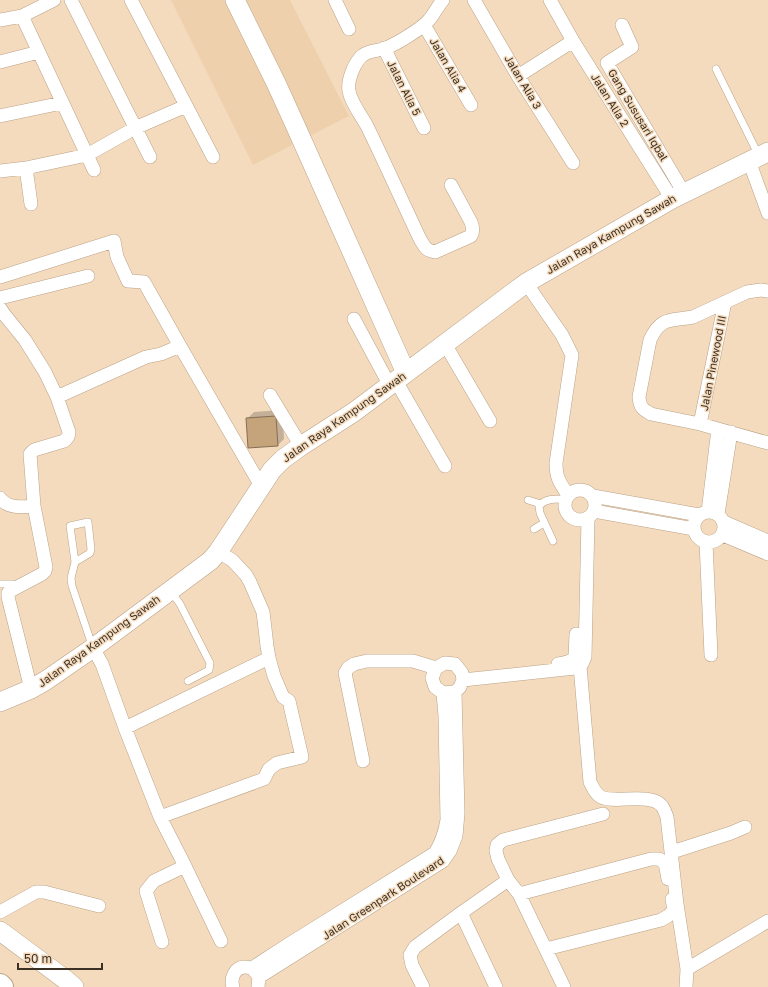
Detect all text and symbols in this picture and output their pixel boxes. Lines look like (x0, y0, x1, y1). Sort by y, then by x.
street label: Jalan Alia 4 (428, 35, 469, 95)
street label: Jalan Alia 3 (502, 52, 545, 111)
street label: Jalan Alia 5 (385, 58, 424, 118)
street label: Gang Sususari Iqbal (606, 66, 671, 164)
street label: Jalan Alia 2 (589, 71, 632, 129)
street label: Jalan Raya Kampung Sawah (544, 191, 678, 276)
street label: Jalan Pinewood III (697, 314, 728, 412)
street label: Jalan Raya Kampung Sawah (279, 369, 408, 464)
street label: Jalan Raya Kampung Sawah (35, 592, 162, 689)
street label: Jalan Greenpark Boulevard (319, 853, 446, 942)
scale bar (18, 945, 102, 971)
text: 50 m (24, 951, 52, 966)

